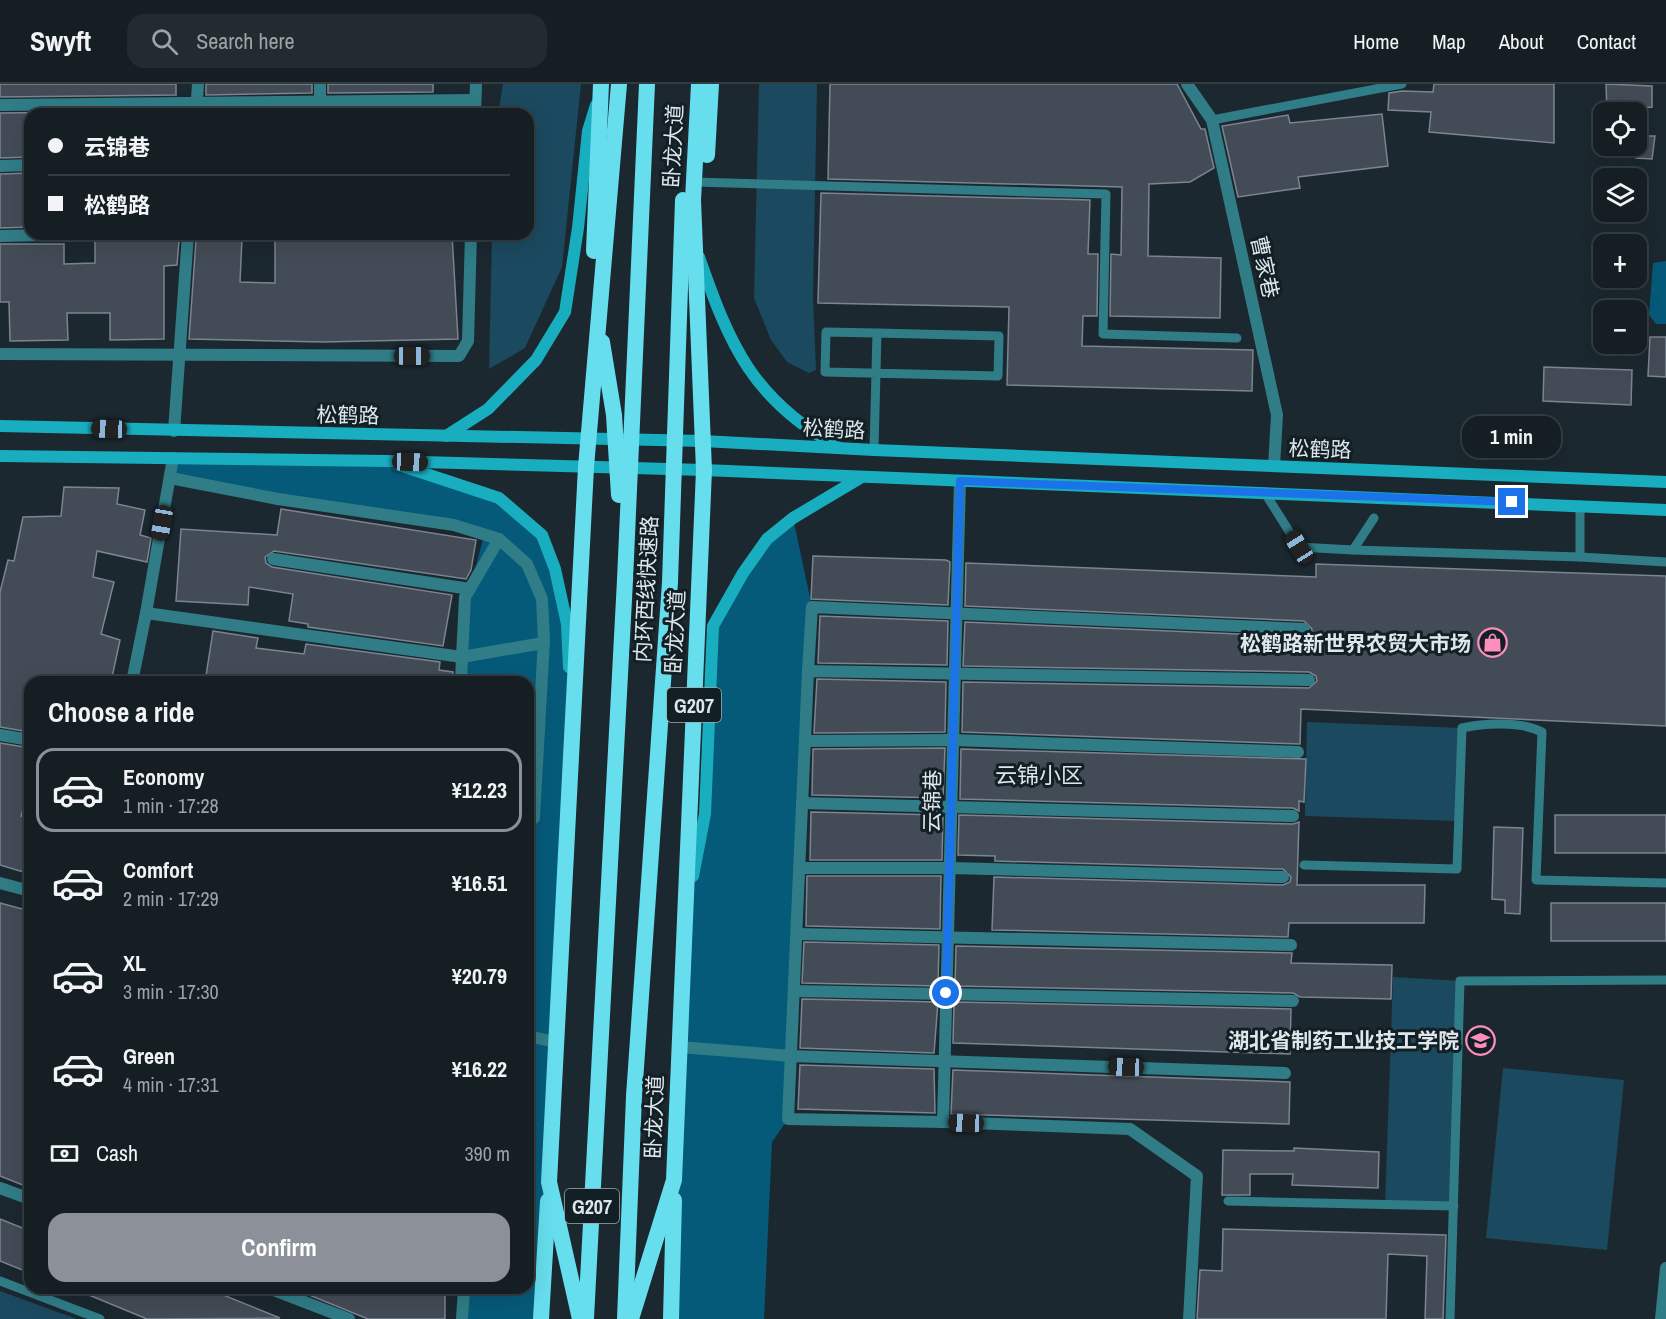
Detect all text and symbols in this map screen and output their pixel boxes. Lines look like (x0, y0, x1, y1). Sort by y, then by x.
search box (127, 14, 547, 68)
text: Swyft (30, 22, 91, 60)
icon: search (148, 25, 181, 58)
text: Search here (196, 26, 295, 56)
text: Home (1353, 27, 1399, 56)
text: Map (1432, 27, 1466, 56)
text: About (1499, 27, 1544, 56)
text: Contact (1577, 27, 1636, 56)
map controls (1593, 102, 1647, 354)
button: locate (1593, 102, 1647, 156)
street label: 卧龙大道 (656, 103, 690, 189)
text: 云锦巷 (84, 132, 150, 162)
button: layers (1593, 168, 1647, 222)
text: 松鹤路 (84, 190, 150, 220)
street label: 曹家巷 (1244, 233, 1286, 301)
button: + (1593, 234, 1647, 288)
button: − (1593, 300, 1647, 354)
car (394, 347, 430, 365)
street label: 松鹤路 (316, 400, 380, 430)
street label: 松鹤路 (802, 413, 866, 445)
callout: 1 min (1462, 415, 1562, 457)
car (91, 419, 127, 439)
text: 1 min (1490, 423, 1533, 450)
street label: 松鹤路 (1288, 433, 1352, 465)
car (392, 452, 428, 472)
route end (1498, 488, 1525, 515)
car (150, 504, 174, 542)
street label: 内环西线快速路 (628, 515, 664, 663)
car (1282, 527, 1316, 567)
street label: 卧龙大道 (658, 589, 692, 675)
shop icon: 松鹤路新世界农贸大市场 (1476, 627, 1508, 659)
place label: 松鹤路新世界农贸大市场 (1240, 629, 1471, 658)
road number: G207 (667, 688, 721, 722)
text: Choose a ride (48, 694, 194, 730)
district label: 云锦小区 (995, 760, 1083, 790)
text: Economy (123, 762, 204, 792)
icon: car (51, 763, 105, 817)
street label: 云锦巷 (917, 769, 947, 833)
text: ¥12.23 (452, 775, 507, 805)
text: 1 min · 17:28 (123, 792, 219, 819)
text: Comfort (123, 855, 193, 885)
icon: car (51, 856, 105, 910)
text: ¥16.51 (452, 868, 507, 898)
text: 2 min · 17:29 (123, 885, 219, 912)
text: XL (123, 948, 146, 978)
icon: car (51, 949, 105, 1003)
text: ¥20.79 (452, 961, 507, 991)
text: 3 min · 17:30 (123, 978, 219, 1005)
route start (932, 979, 959, 1006)
school or university icon: 湖北省制药工业技工学院 (1464, 1024, 1496, 1056)
place label: 湖北省制药工业技工学院 (1228, 1026, 1459, 1055)
text: Green (123, 1041, 175, 1071)
icon: car (51, 1042, 105, 1096)
text: ¥16.22 (452, 1054, 507, 1084)
car (1108, 1057, 1144, 1077)
text: 4 min · 17:31 (123, 1071, 219, 1098)
street label: 卧龙大道 (638, 1075, 670, 1159)
car (948, 1113, 984, 1133)
icon: cash (48, 1137, 81, 1170)
text: Cash (96, 1138, 138, 1168)
text: 390 m (464, 1140, 510, 1167)
road number: G207 (565, 1189, 619, 1223)
button: Confirm (48, 1213, 510, 1282)

